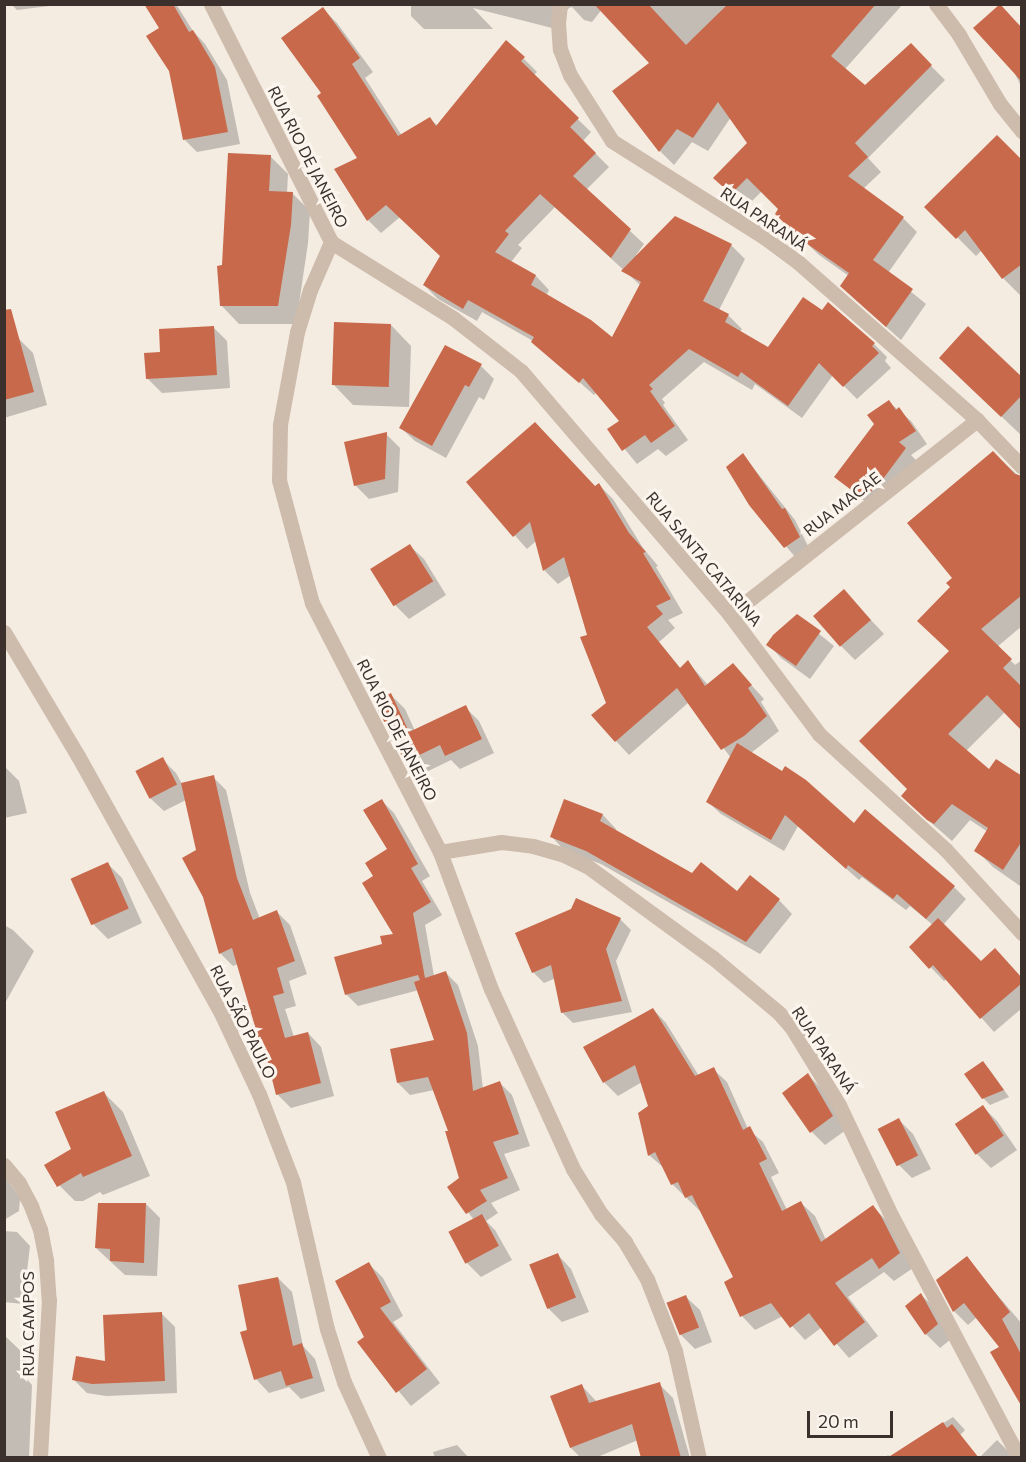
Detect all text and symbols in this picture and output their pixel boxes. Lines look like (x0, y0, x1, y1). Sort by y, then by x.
street label: RUA RIO DE JANEIRO (264, 83, 352, 231)
street label: RUA PARANÁ (717, 183, 811, 255)
street label: RUA MACAE (799, 468, 885, 540)
street label: RUA SANTA CATARINA (642, 488, 766, 630)
street label: RUA RIO DE JANEIRO (353, 656, 441, 804)
street label: RUA SÃO PAULO (206, 962, 280, 1082)
street label: RUA PARANÁ (788, 1003, 860, 1097)
street label: RUA CAMPOS (18, 1271, 38, 1377)
scale bar (810, 1399, 896, 1437)
text: 20 m (818, 1410, 859, 1432)

